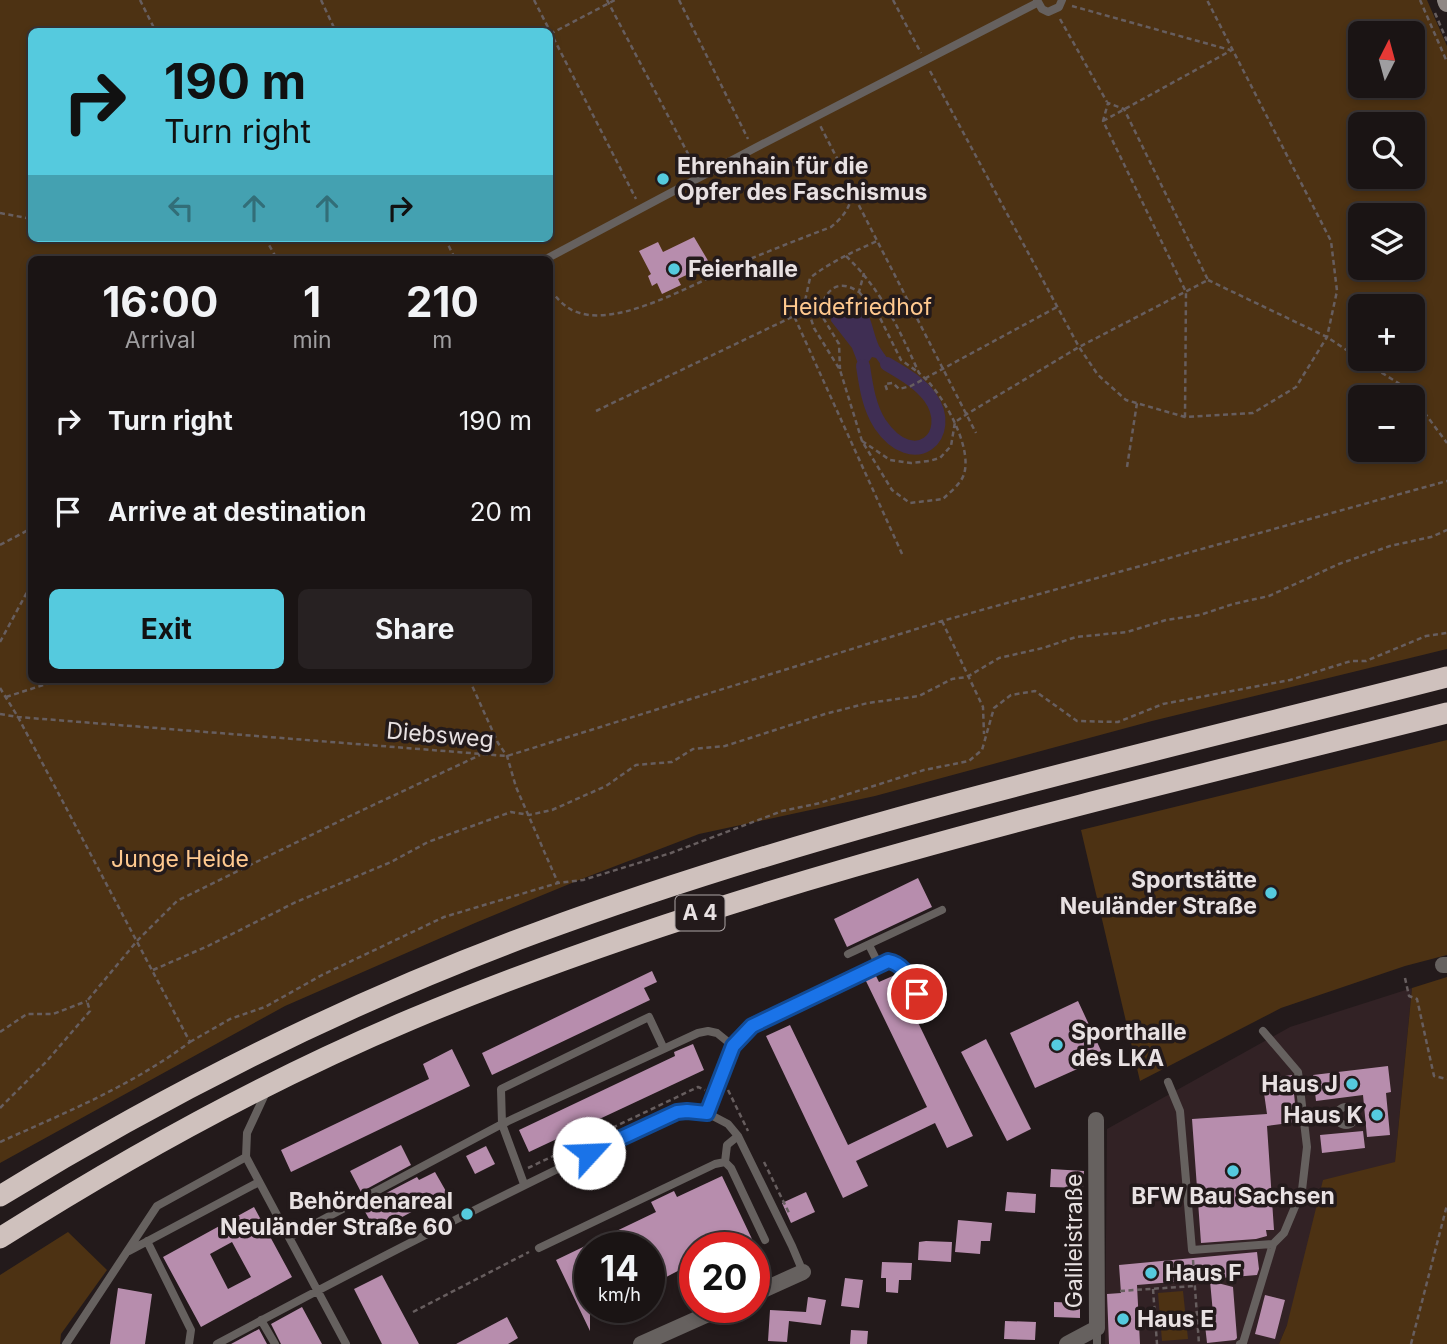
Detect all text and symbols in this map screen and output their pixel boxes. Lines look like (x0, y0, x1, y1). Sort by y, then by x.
north arrow (1348, 21, 1424, 98)
map controls (1348, 21, 1425, 462)
text: 190 m (164, 52, 306, 111)
icon: right (49, 56, 140, 147)
text: Turn right (164, 112, 311, 151)
button: search (1348, 112, 1425, 189)
place label: Ehrenhain für die Opfer des Faschismus (677, 152, 928, 206)
marker: Ehrenhain für die Opfer des Faschismus (655, 171, 671, 187)
icon: left (162, 189, 200, 227)
icon: ahead (235, 189, 273, 227)
icon: ahead (308, 189, 346, 227)
icon: right (381, 189, 419, 227)
button: layers (1348, 203, 1425, 280)
place label: Feierhalle (688, 255, 798, 283)
marker: Feierhalle (666, 261, 682, 277)
text: 16:00 (102, 276, 218, 327)
text: 1 (303, 276, 321, 327)
text: 210 (406, 276, 479, 327)
park label: Heidefriedhof (782, 293, 933, 321)
button: + (1348, 294, 1425, 371)
text: Arrival (125, 326, 196, 354)
text: min (292, 326, 332, 354)
text: m (432, 326, 452, 354)
button: − (1348, 385, 1425, 462)
icon: right (49, 402, 87, 440)
text: Turn right (108, 405, 233, 436)
text: 190 m (459, 405, 532, 436)
icon: arrive (49, 493, 87, 531)
text: Arrive at destination (108, 496, 367, 527)
text: 20 m (470, 496, 532, 527)
button: Exit (49, 589, 284, 669)
button: Share (298, 589, 532, 669)
street label: Diebsweg (385, 716, 495, 754)
park label: Junge Heide (111, 845, 249, 873)
place label: Sportstätte Neuländer Straße (1060, 866, 1257, 920)
marker: Sportstätte Neuländer Straße (1263, 885, 1279, 901)
road number: A 4 (676, 895, 724, 930)
pin (887, 964, 947, 1024)
icon: arrive (898, 975, 936, 1013)
place label: Sporthalle des LKA (1071, 1018, 1187, 1072)
marker: Sporthalle des LKA (1049, 1037, 1065, 1053)
place label: Haus J (1261, 1070, 1338, 1098)
marker: Haus J (1344, 1076, 1360, 1092)
place label: Haus K (1283, 1101, 1363, 1129)
marker: Haus K (1369, 1107, 1385, 1123)
position arrow (552, 1116, 626, 1190)
marker: BFW Bau Sachsen (1225, 1163, 1241, 1179)
street label: Galileistraße (1060, 1174, 1088, 1308)
place label: BFW Bau Sachsen (1131, 1182, 1335, 1210)
place label: Behördenareal Neuländer Straße 60 (220, 1187, 453, 1241)
marker: Behördenareal Neuländer Straße 60 (459, 1206, 475, 1222)
speed limit sign: 20 (679, 1232, 770, 1323)
text: 14 (600, 1247, 639, 1289)
place label: Haus F (1165, 1259, 1242, 1287)
marker: Haus F (1143, 1265, 1159, 1281)
text: km/h (598, 1284, 641, 1305)
place label: Haus E (1137, 1305, 1214, 1333)
marker: Haus E (1115, 1311, 1131, 1327)

